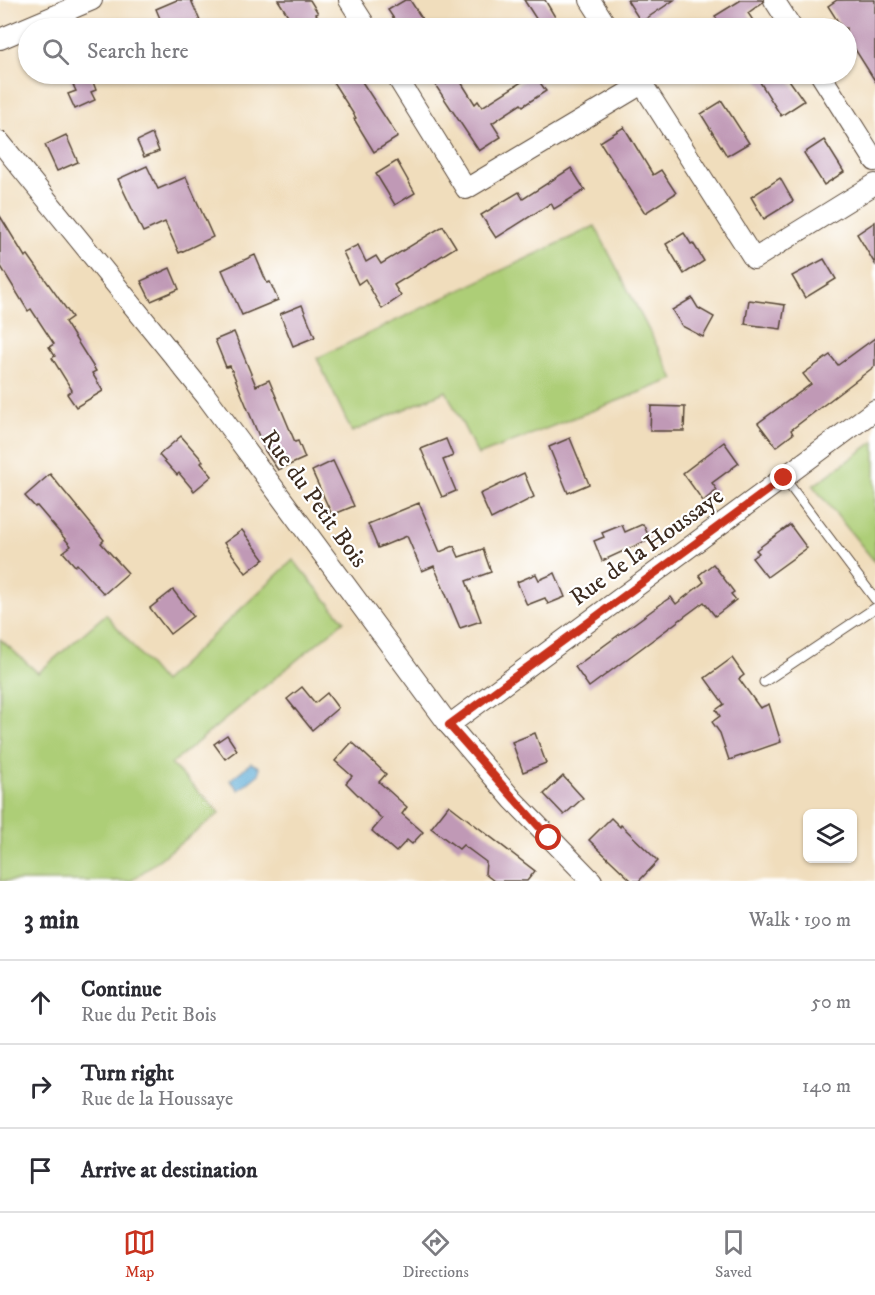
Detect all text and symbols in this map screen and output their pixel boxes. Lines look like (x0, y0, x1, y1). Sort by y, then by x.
search box (18, 18, 857, 84)
icon: search (39, 35, 72, 68)
text: Search here (87, 38, 189, 65)
street label: Rue du Petit Bois (254, 424, 374, 574)
route end (770, 464, 796, 490)
street label: Rue de la Houssaye (564, 481, 730, 613)
map controls (803, 809, 857, 863)
button: layers (803, 809, 857, 863)
route start (535, 824, 561, 850)
text: 3 min (24, 904, 79, 937)
text: Walk · 190 m (749, 908, 851, 933)
text: Continue (81, 976, 162, 1003)
icon: ahead (24, 986, 57, 1019)
text: 50 m (811, 990, 851, 1015)
text: Rue du Petit Bois (81, 1003, 216, 1028)
text: Turn right (81, 1060, 174, 1087)
icon: right (24, 1070, 57, 1103)
text: 140 m (802, 1074, 851, 1099)
text: Rue de la Houssaye (81, 1087, 233, 1112)
icon: arrive (24, 1154, 57, 1187)
text: Arrive at destination (81, 1157, 258, 1184)
tab: Map (123, 1226, 156, 1282)
tab: Directions (402, 1226, 469, 1282)
tab: Saved (715, 1226, 752, 1282)

